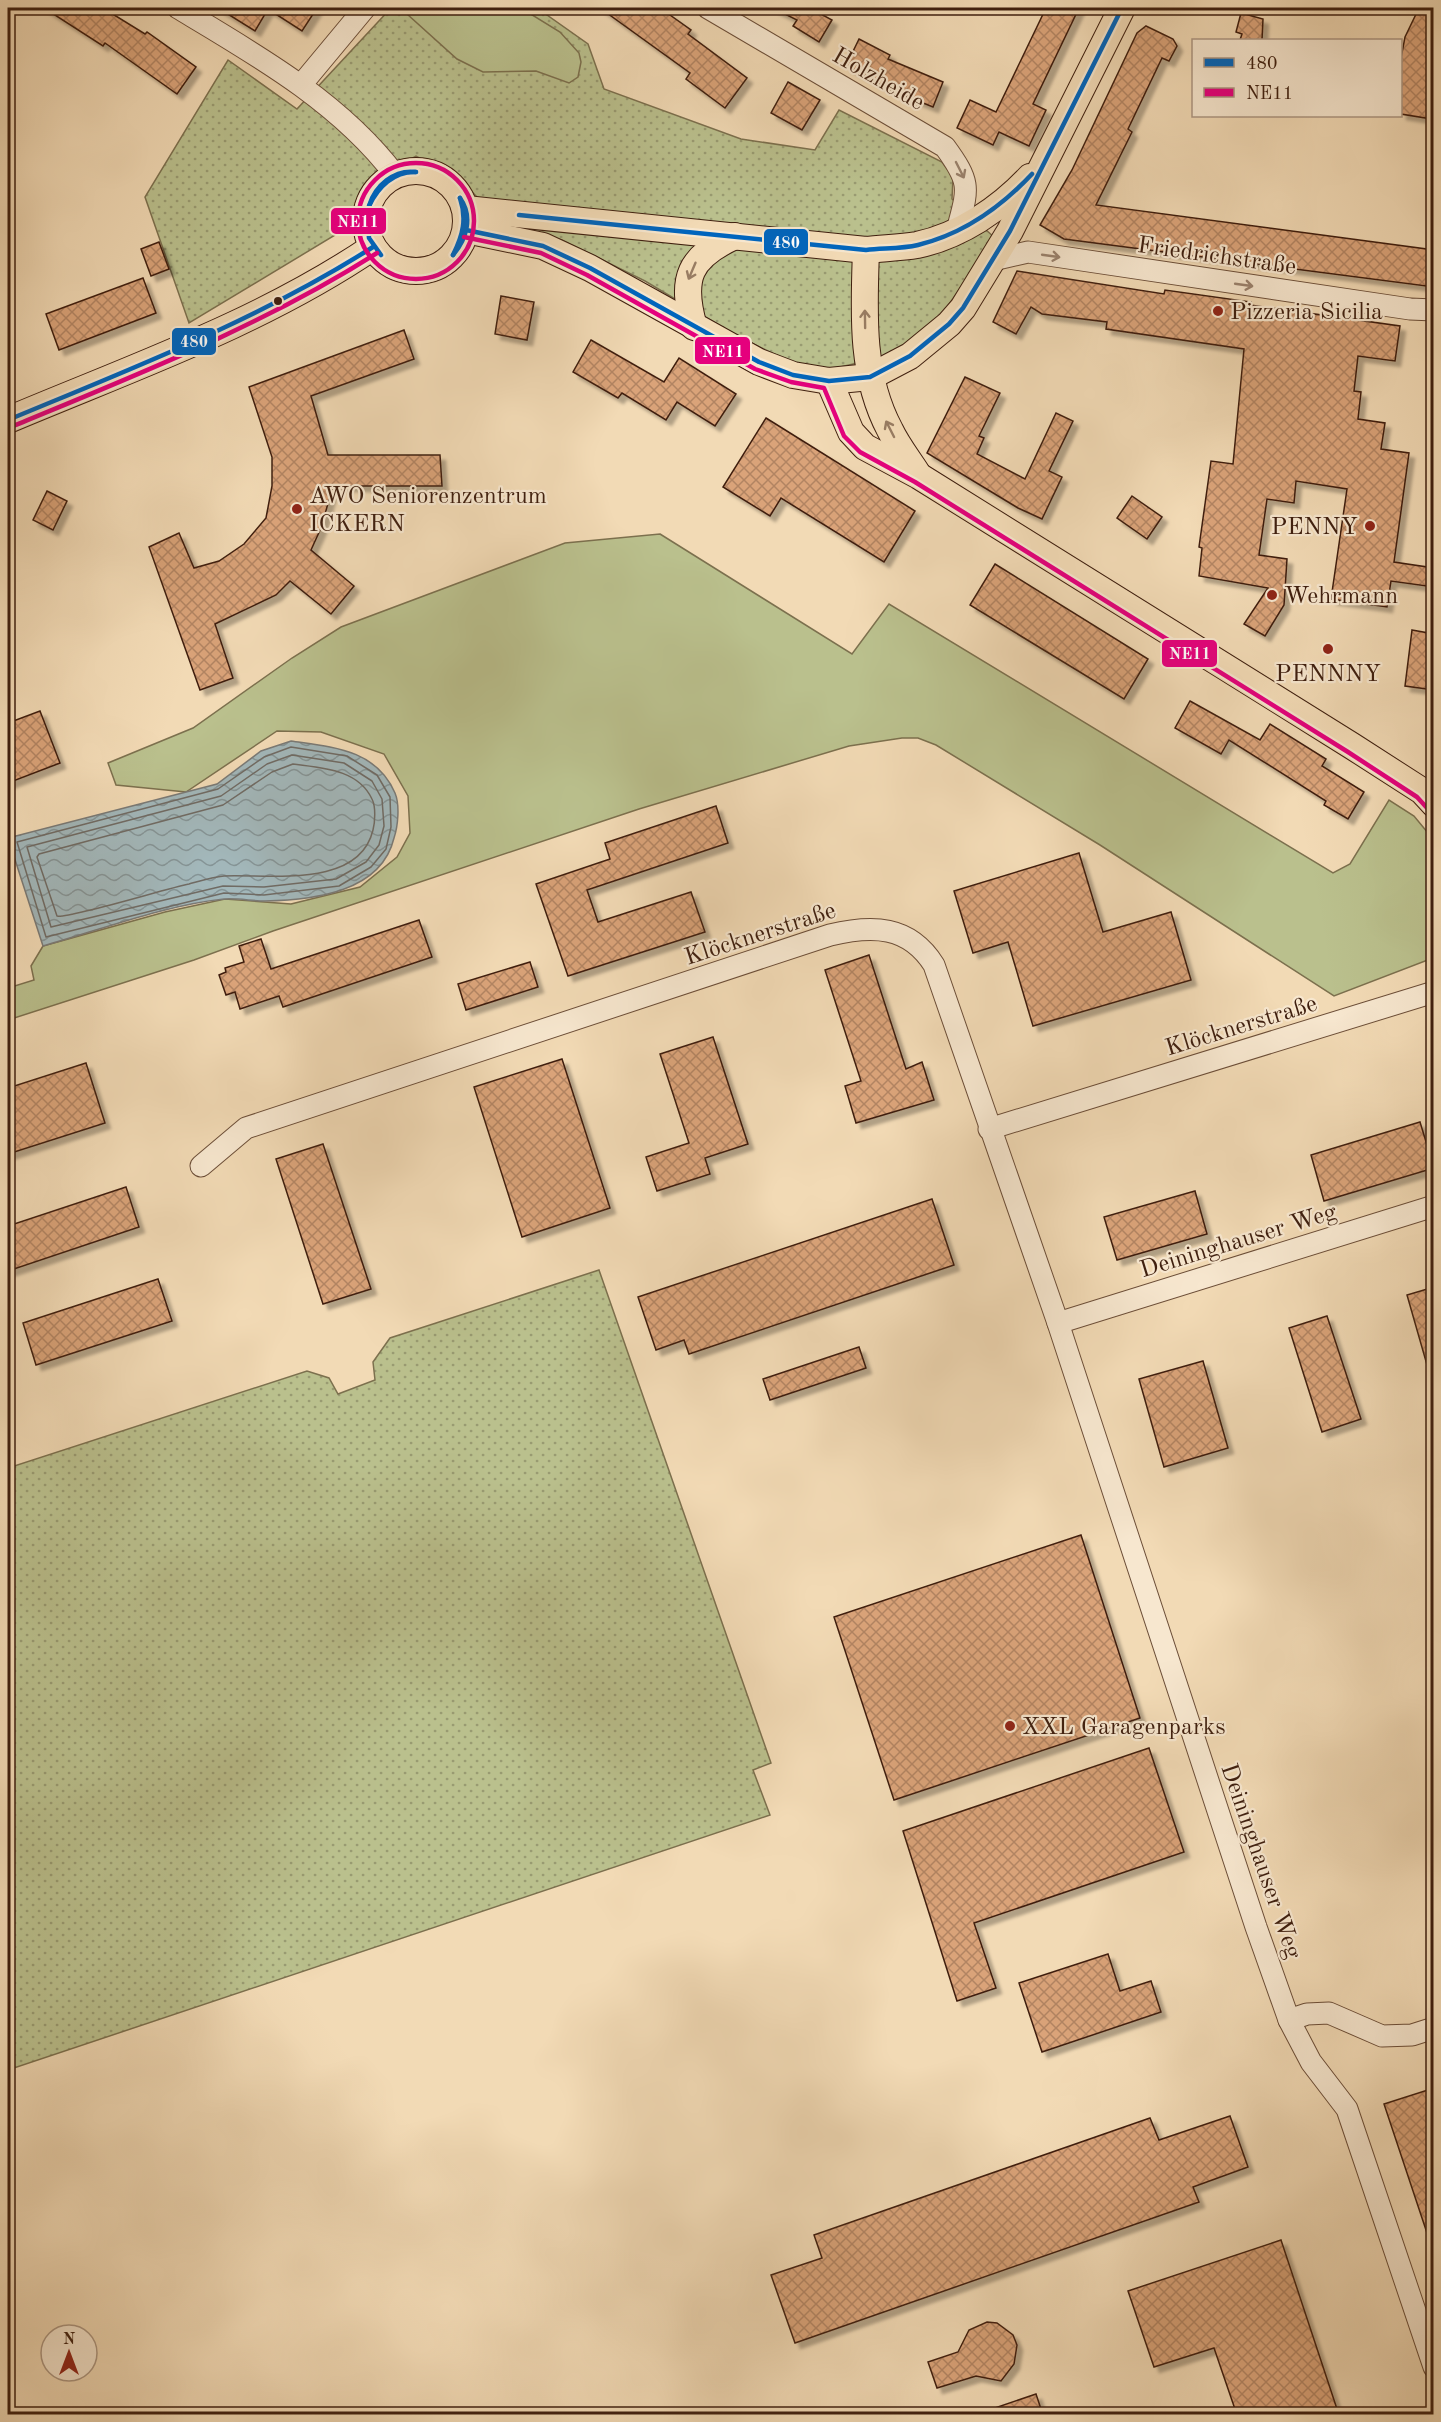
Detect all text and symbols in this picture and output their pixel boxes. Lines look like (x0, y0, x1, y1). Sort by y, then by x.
legend (1192, 39, 1402, 117)
street label: Holzheide (828, 44, 928, 116)
text: 480 (1246, 55, 1277, 73)
text: NE11 (1246, 85, 1293, 103)
one-way arrow (954, 161, 966, 179)
line badge: NE11 (330, 207, 387, 235)
text: NE11 (337, 215, 379, 231)
line badge: 480 (763, 228, 809, 256)
street label: Friedrichstraße (1136, 234, 1298, 280)
text: 480 (772, 236, 800, 252)
one-way arrow (1040, 251, 1060, 262)
one-way arrow (686, 262, 697, 280)
one-way arrow (1233, 279, 1253, 290)
unlabelled marker (272, 295, 284, 307)
place label: Pizzeria Sicilia (1230, 301, 1383, 325)
marker: Pizzeria Sicilia (1211, 304, 1225, 318)
one-way arrow (859, 310, 870, 330)
line badge: 480 (171, 327, 217, 356)
text: 480 (180, 335, 208, 351)
line badge: NE11 (694, 336, 751, 365)
text: NE11 (702, 345, 744, 361)
one-way arrow (884, 420, 895, 438)
place label: AWO Seniorenzentrum ICKERN (309, 485, 547, 537)
marker: AWO Seniorenzentrum ICKERN (290, 502, 304, 516)
place label: PENNY (1271, 516, 1358, 540)
marker: PENNY (1363, 519, 1377, 533)
place label: Wehrmann (1284, 585, 1398, 609)
marker: Wehrmann (1265, 588, 1279, 602)
line badge: NE11 (1161, 639, 1218, 668)
marker: PENNNY (1321, 642, 1335, 656)
text: NE11 (1169, 647, 1211, 663)
place label: PENNNY (1275, 663, 1381, 687)
street label: Klöcknerstraße (682, 899, 839, 971)
street label: Klöcknerstraße (1163, 992, 1320, 1061)
street label: Deininghauser Weg (1137, 1201, 1340, 1283)
place label: XXL Garagenparks (1022, 1716, 1226, 1740)
marker: XXL Garagenparks (1003, 1719, 1017, 1733)
street label: Deininghauser Weg (1215, 1761, 1305, 1962)
north arrow (39, 2323, 99, 2383)
text: N (63, 2332, 76, 2348)

